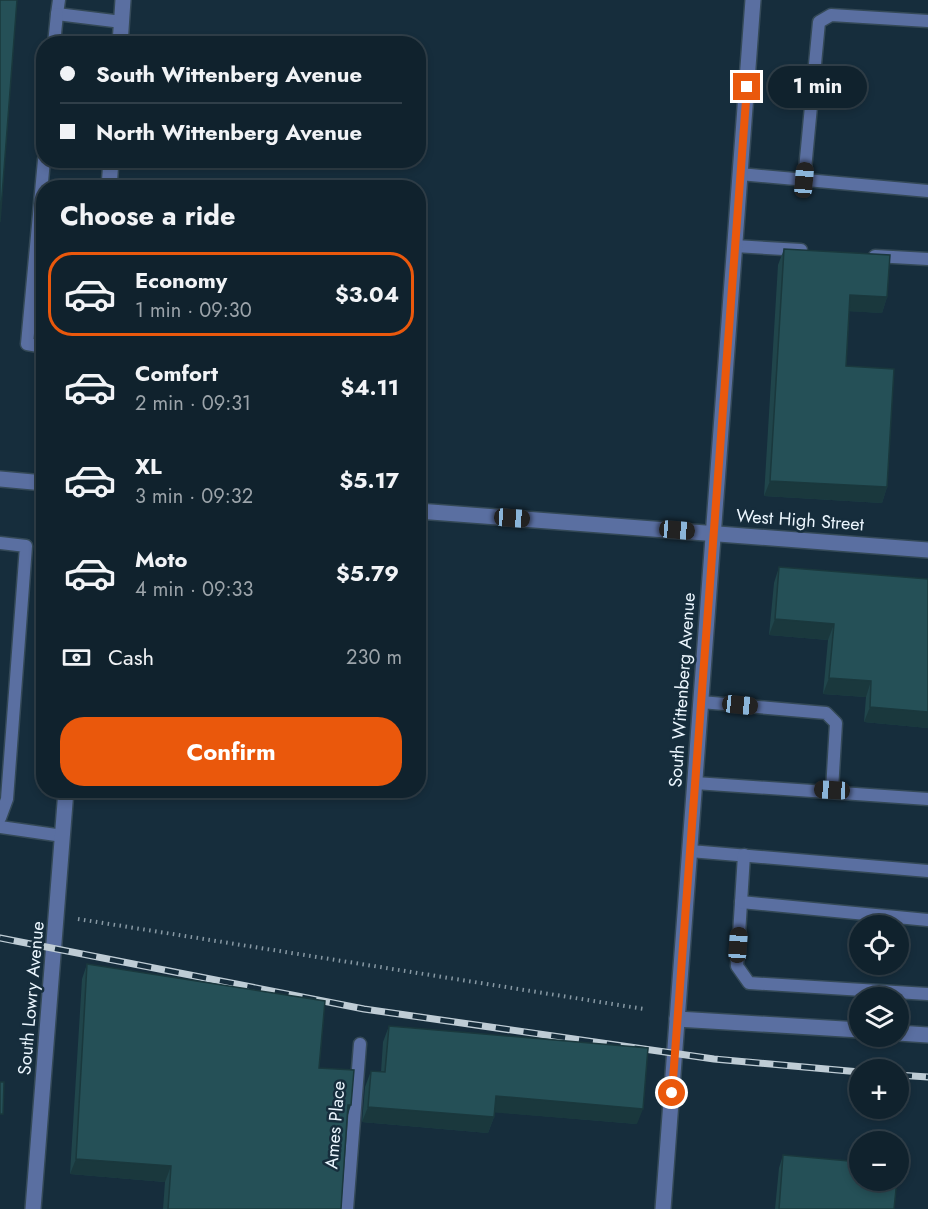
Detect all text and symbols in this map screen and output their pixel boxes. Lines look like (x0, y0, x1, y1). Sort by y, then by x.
text: South Wittenberg Avenue (96, 58, 362, 90)
callout: 1 min (768, 66, 867, 108)
text: 1 min (793, 72, 842, 101)
route end (733, 73, 760, 100)
text: North Wittenberg Avenue (96, 116, 362, 148)
car (793, 161, 815, 199)
text: Choose a ride (60, 196, 235, 235)
text: Economy (135, 264, 227, 296)
icon: car (63, 267, 117, 321)
text: $3.04 (335, 278, 399, 310)
text: 1 min · 09:30 (135, 296, 252, 325)
text: Comfort (135, 357, 218, 389)
icon: car (63, 360, 117, 414)
text: $4.11 (340, 371, 399, 403)
text: 2 min · 09:31 (135, 389, 251, 418)
text: XL (135, 450, 162, 482)
icon: car (63, 453, 117, 507)
text: $5.17 (340, 464, 399, 496)
text: 3 min · 09:32 (135, 482, 253, 511)
street label: West High Street (735, 503, 866, 537)
car (493, 508, 531, 528)
car (658, 519, 696, 541)
text: Moto (135, 543, 188, 575)
icon: car (63, 546, 117, 600)
text: $5.79 (336, 557, 399, 589)
text: 4 min · 09:33 (135, 575, 253, 604)
street label: South Wittenberg Avenue (662, 592, 702, 788)
icon: cash (60, 641, 93, 674)
text: Cash (108, 641, 154, 673)
text: 230 m (346, 643, 402, 672)
car (721, 694, 759, 716)
button: Confirm (60, 717, 402, 786)
car (814, 780, 850, 800)
map controls (849, 915, 909, 1191)
button: locate (849, 915, 909, 975)
street label: South Lowry Avenue (11, 920, 51, 1076)
car (728, 926, 748, 964)
button: layers (849, 987, 909, 1047)
button: + (849, 1059, 909, 1119)
route start (658, 1079, 685, 1106)
street label: Ames Place (318, 1080, 352, 1170)
button: − (849, 1131, 909, 1191)

